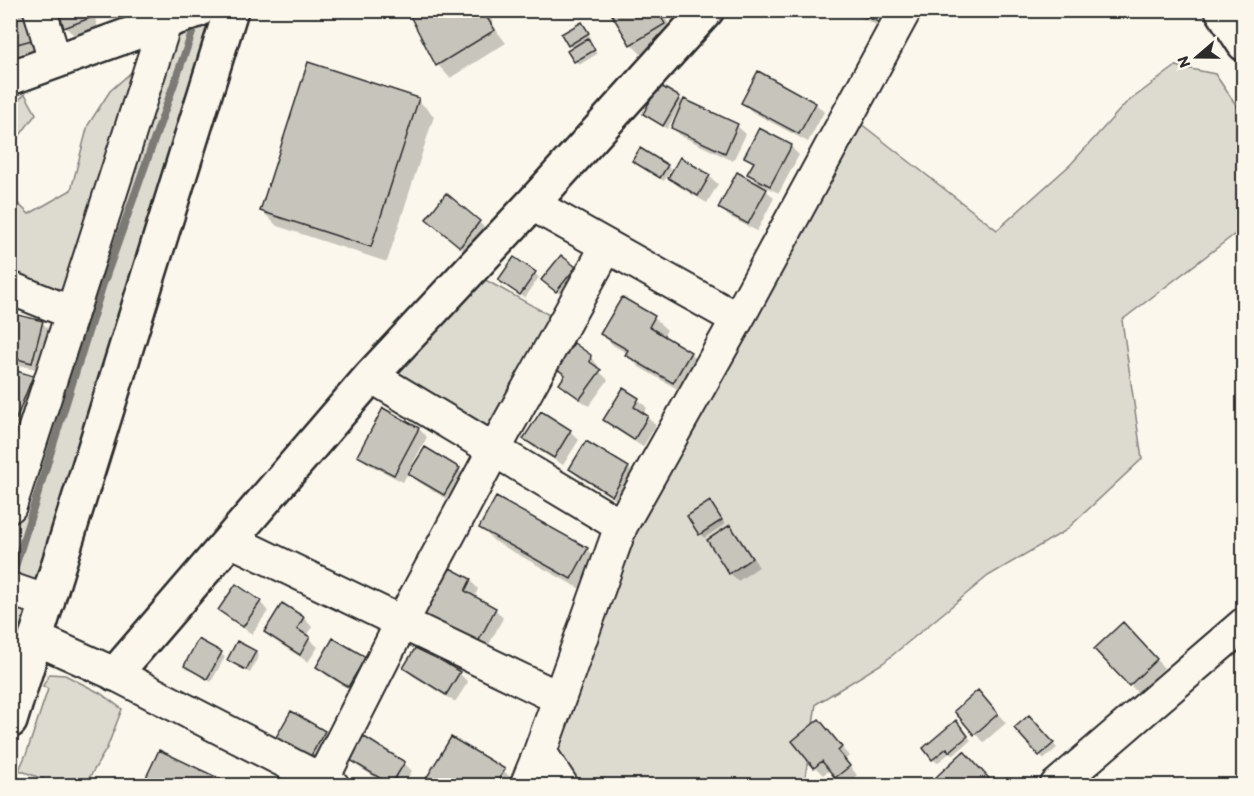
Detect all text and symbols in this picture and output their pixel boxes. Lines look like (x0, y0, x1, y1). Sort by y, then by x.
north arrow (1167, 27, 1227, 87)
text: N (1173, 54, 1194, 70)

